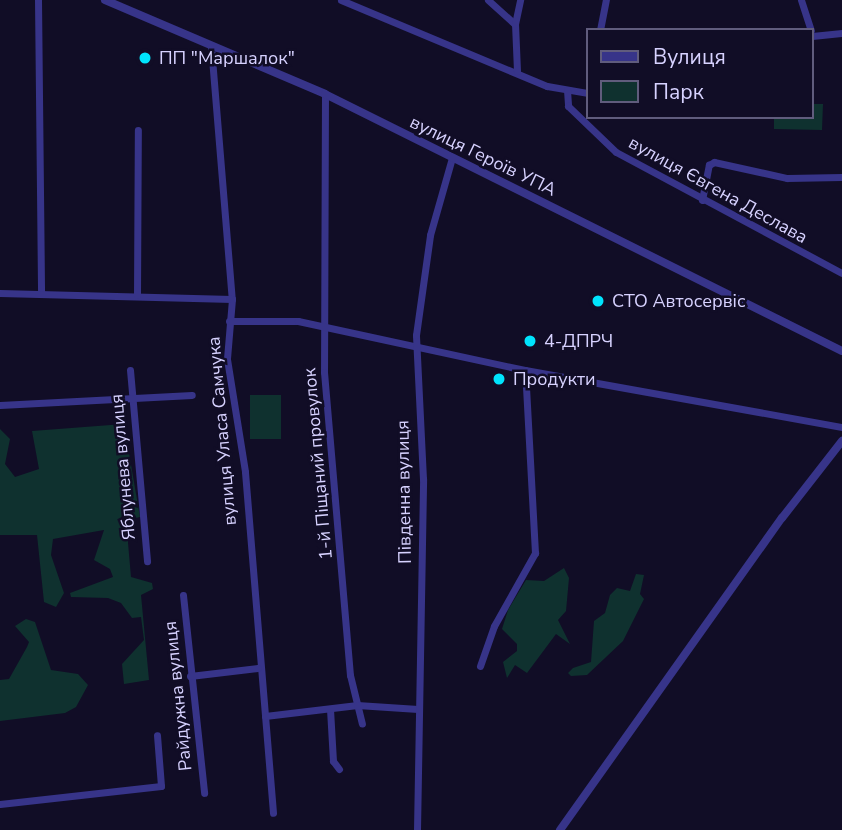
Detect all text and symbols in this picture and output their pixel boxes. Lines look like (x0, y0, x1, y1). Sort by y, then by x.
legend (586, 28, 814, 119)
text: Вулиця (653, 43, 726, 71)
place label: ПП "Маршалок" (159, 47, 295, 69)
marker: ПП "Маршалок" (137, 50, 153, 66)
text: Парк (653, 78, 704, 106)
street label: вулиця Героїв УПА (406, 111, 560, 201)
street label: вулиця Євгена Деслава (625, 132, 811, 248)
place label: СТО Автосервіс (612, 290, 745, 312)
marker: СТО Автосервіс (590, 293, 606, 309)
place label: 4-ДПРЧ (544, 330, 613, 352)
marker: 4-ДПРЧ (522, 333, 538, 349)
street label: вулиця Уласа Самчука (203, 336, 241, 526)
street label: 1-й Піщаний провулок (299, 367, 337, 561)
place label: Продукти (513, 368, 596, 390)
marker: Продукти (491, 371, 507, 387)
street label: Яблунева вулиця (106, 393, 140, 541)
street label: Південна вулиця (392, 420, 416, 564)
street label: Райдужна вулиця (159, 620, 197, 772)

